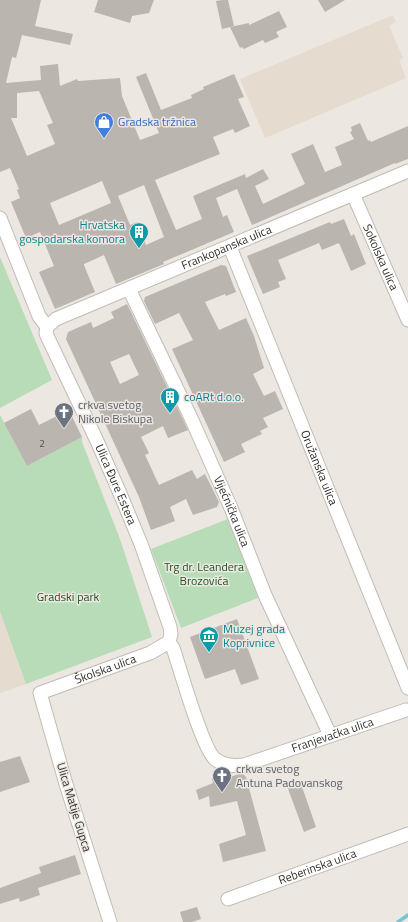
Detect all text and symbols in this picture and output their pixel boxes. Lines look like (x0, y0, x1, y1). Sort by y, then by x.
shop icon: Gradska tržnica (93, 111, 115, 139)
place label: Gradska tržnica (118, 112, 196, 131)
place label: Hrvatska gospodarska komora (19, 215, 125, 248)
street label: Frankopanska ulica (178, 219, 274, 274)
building icon: Hrvatska gospodarska komora (128, 221, 150, 249)
street label: Sokolska ulica (358, 221, 404, 293)
building icon: coARt d.o.o. (159, 386, 181, 414)
place label: coARt d.o.o. (184, 387, 244, 406)
place label: crkva svetog Nikole Biskupa (78, 395, 152, 428)
church icon: crkva svetog Nikole Biskupa (53, 401, 75, 429)
street label: Oružanska ulica (296, 427, 343, 508)
house number: 2 (39, 436, 45, 451)
street label: Ulica Đure Estera (90, 441, 142, 528)
street label: Vijećnička ulica (209, 473, 255, 550)
park label: Trg dr. Leandera Brozovića (164, 557, 244, 590)
park label: Gradski park (37, 587, 100, 606)
place label: Muzej grada Koprivnice (223, 619, 285, 652)
museum icon: Muzej grada Koprivnice (198, 625, 220, 653)
street label: Školska ulica (72, 649, 139, 689)
street label: Franjevačka ulica (289, 712, 376, 757)
place label: crkva svetog Antuna Padovanskog (236, 759, 343, 792)
street label: Ulica Matije Gupca (52, 760, 97, 854)
church icon: crkva svetog Antuna Padovanskog (211, 765, 233, 793)
street label: Reberinska ulica (275, 843, 359, 889)

